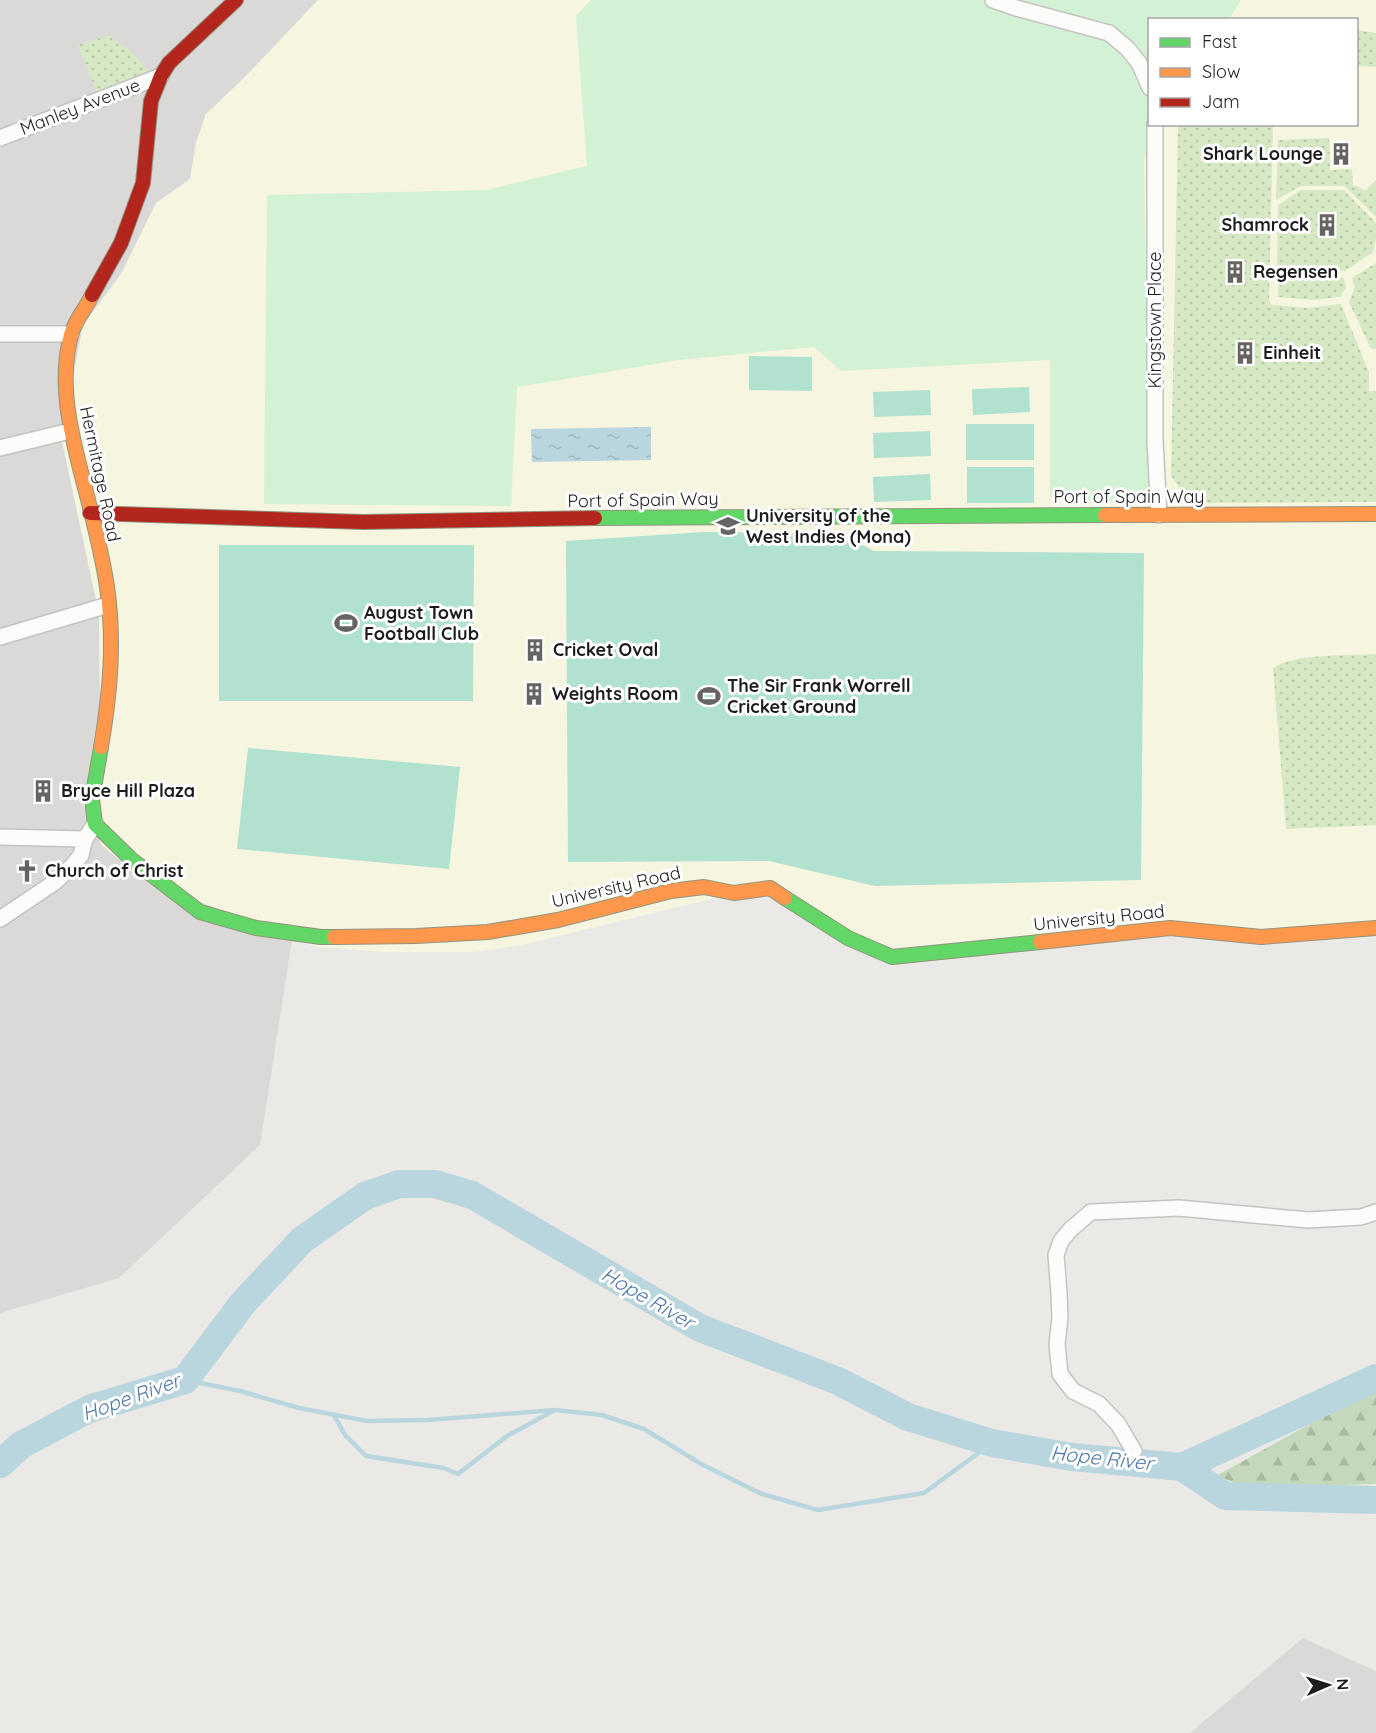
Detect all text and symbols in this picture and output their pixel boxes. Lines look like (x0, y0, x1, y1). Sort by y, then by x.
legend (1148, 18, 1358, 126)
text: Fast (1202, 30, 1237, 53)
text: Slow (1202, 60, 1240, 83)
street label: Manley Avenue (16, 73, 143, 140)
text: Jam (1202, 90, 1240, 113)
building icon: Shark Lounge (1328, 141, 1354, 167)
place label: Shark Lounge (1203, 142, 1323, 165)
building icon: Shamrock (1314, 212, 1340, 238)
place label: Shamrock (1222, 213, 1309, 236)
street label: Kingstown Place (1143, 252, 1166, 388)
building icon: Regensen (1222, 259, 1248, 285)
place label: Regensen (1253, 260, 1338, 283)
building icon: Einheit (1232, 340, 1258, 366)
place label: Einheit (1263, 341, 1321, 364)
street label: Hermitage Road (75, 404, 126, 544)
street label: Port of Spain Way (1053, 485, 1205, 508)
street label: Port of Spain Way (567, 487, 719, 512)
place label: University of the West Indies (Mona) (746, 504, 911, 548)
school or university icon: University of the West Indies (Mona) (715, 513, 741, 539)
place label: August Town Football Club (364, 601, 479, 645)
sports icon: August Town Football Club (333, 610, 359, 636)
building icon: Cricket Oval (522, 637, 548, 663)
place label: Cricket Oval (553, 638, 658, 661)
place label: The Sir Frank Worrell Cricket Ground (727, 674, 911, 718)
building icon: Weights Room (521, 681, 547, 707)
place label: Weights Room (552, 682, 678, 705)
sports icon: The Sir Frank Worrell Cricket Ground (696, 683, 722, 709)
building icon: Bryce Hill Plaza (30, 778, 56, 804)
place label: Bryce Hill Plaza (61, 779, 195, 802)
church icon: Church of Christ (14, 858, 40, 884)
place label: Church of Christ (45, 859, 184, 882)
street label: University Road (549, 860, 683, 913)
street label: University Road (1032, 899, 1166, 936)
water label: Hope River (598, 1261, 701, 1335)
water label: Hope River (78, 1366, 185, 1426)
water label: Hope River (1050, 1440, 1157, 1476)
north arrow (1298, 1655, 1358, 1715)
text: N (1333, 1678, 1353, 1691)

